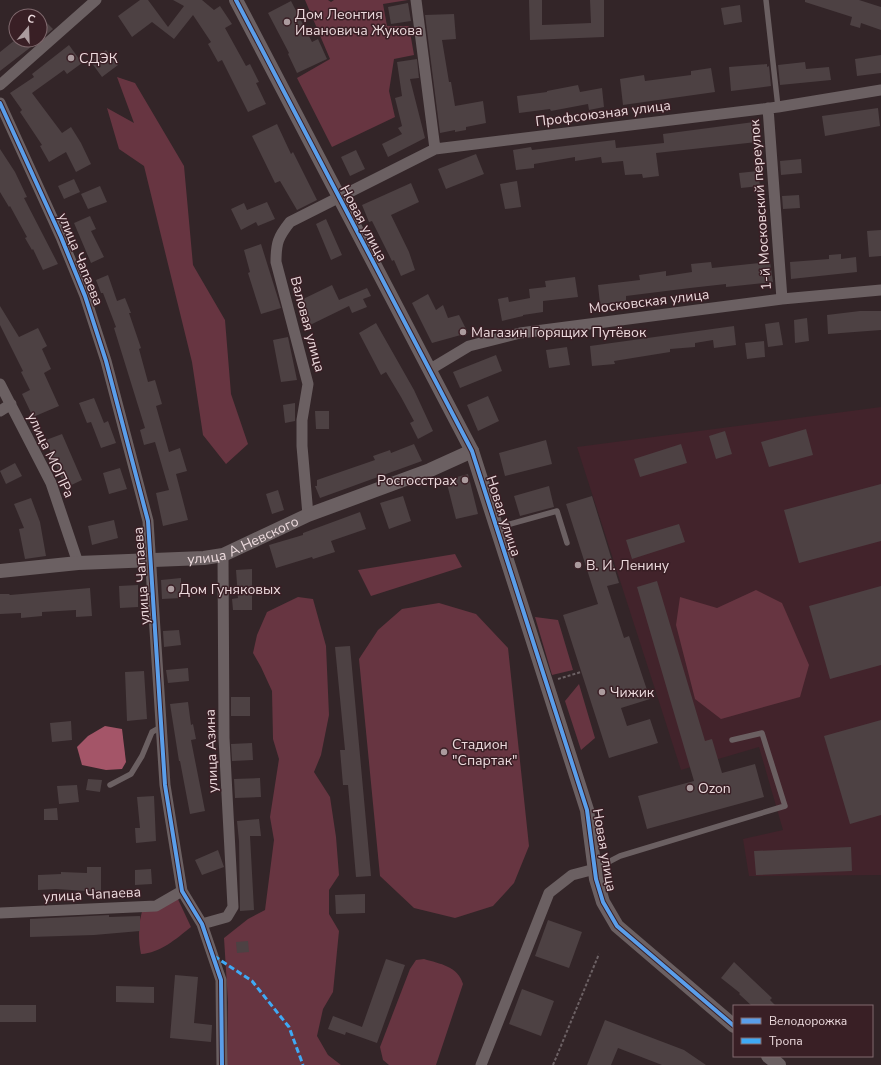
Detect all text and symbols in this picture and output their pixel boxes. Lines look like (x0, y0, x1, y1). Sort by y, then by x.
place label: Дом Леонтия Ивановича Жукова (295, 5, 422, 40)
north arrow (8, 8, 48, 48)
text: С (25, 11, 38, 27)
marker: Дом Леонтия Ивановича Жукова (282, 17, 292, 27)
place label: СДЭК (79, 49, 118, 68)
marker: СДЭК (66, 53, 76, 63)
street label: Профсоюзная улица (534, 96, 672, 131)
street label: 1-й Московский переулок (745, 118, 776, 291)
street label: Новая улица (335, 182, 392, 265)
street label: улица Чапаева (53, 210, 108, 308)
street label: Валовая улица (286, 274, 329, 374)
street label: Московская улица (588, 285, 710, 318)
place label: Магазин Горящих Путёвок (471, 323, 647, 342)
marker: Магазин Горящих Путёвок (458, 327, 468, 337)
street label: улица МОПРа (22, 409, 79, 501)
place label: Росгосстрах (377, 471, 458, 490)
street label: Новая улица (482, 473, 526, 559)
marker: Росгосстрах (460, 475, 470, 485)
street label: улица А.Невского (187, 512, 302, 569)
street label: улица Чапаева (129, 526, 154, 626)
place label: В. И. Ленину (586, 556, 670, 575)
marker: В. И. Ленину (573, 560, 583, 570)
place label: Дом Гуняковых (179, 580, 281, 599)
marker: Дом Гуняковых (166, 584, 176, 594)
place label: Чижик (610, 683, 655, 702)
marker: Чижик (597, 687, 607, 697)
street label: улица Азина (201, 709, 222, 793)
place label: Стадион "Спартак" (452, 735, 518, 770)
marker: Стадион "Спартак" (439, 747, 449, 757)
place label: Ozon (698, 779, 731, 798)
marker: Ozon (685, 783, 695, 793)
street label: Новая улица (588, 807, 621, 893)
street label: улица Чапаева (43, 882, 142, 907)
legend (733, 1005, 873, 1057)
text: Велодорожка (769, 1013, 847, 1029)
text: Тропа (769, 1033, 803, 1049)

